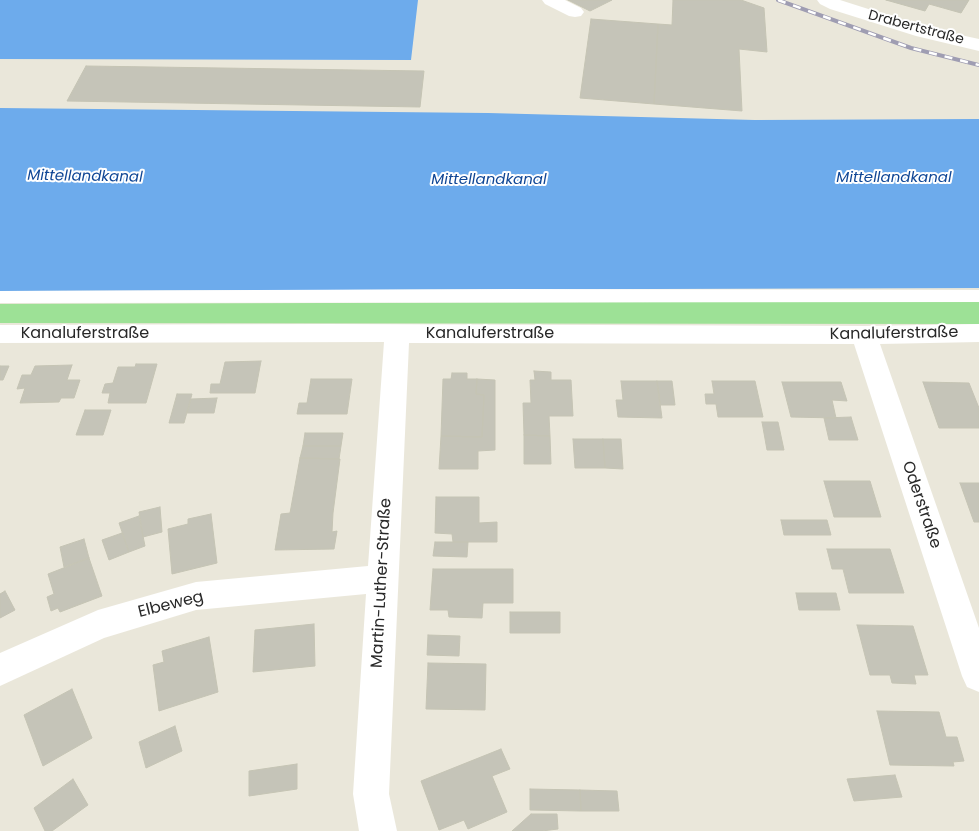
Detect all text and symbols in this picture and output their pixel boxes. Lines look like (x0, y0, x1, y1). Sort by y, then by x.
street label: Drabertstraße (866, 7, 966, 49)
water label: Mittellandkanal (27, 167, 143, 187)
water label: Mittellandkanal (836, 169, 952, 187)
water label: Mittellandkanal (431, 171, 547, 189)
street label: Kanaluferstraße (830, 323, 958, 345)
street label: Kanaluferstraße (21, 324, 149, 344)
street label: Kanaluferstraße (426, 324, 554, 344)
street label: Oderstraße (897, 459, 945, 551)
street label: Martin-Luther-Straße (368, 498, 396, 668)
street label: Elbeweg (136, 588, 206, 622)

